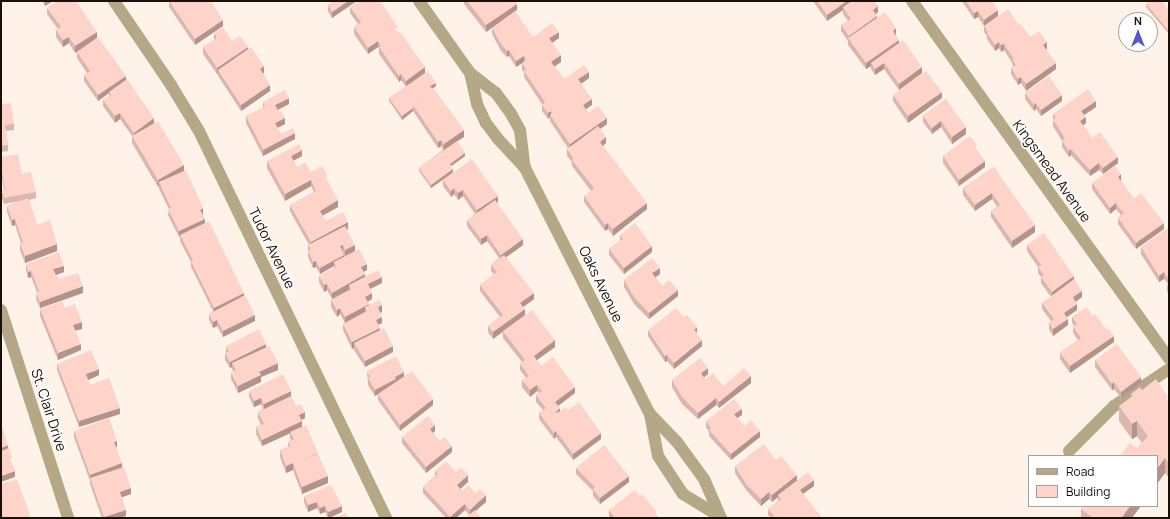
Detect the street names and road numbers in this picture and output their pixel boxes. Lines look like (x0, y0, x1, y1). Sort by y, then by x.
street label: Kingsmead Avenue (1009, 117, 1095, 225)
street label: Tudor Avenue (245, 205, 299, 291)
street label: Oaks Avenue (575, 243, 627, 325)
street label: St. Clair Drive (28, 367, 70, 453)

